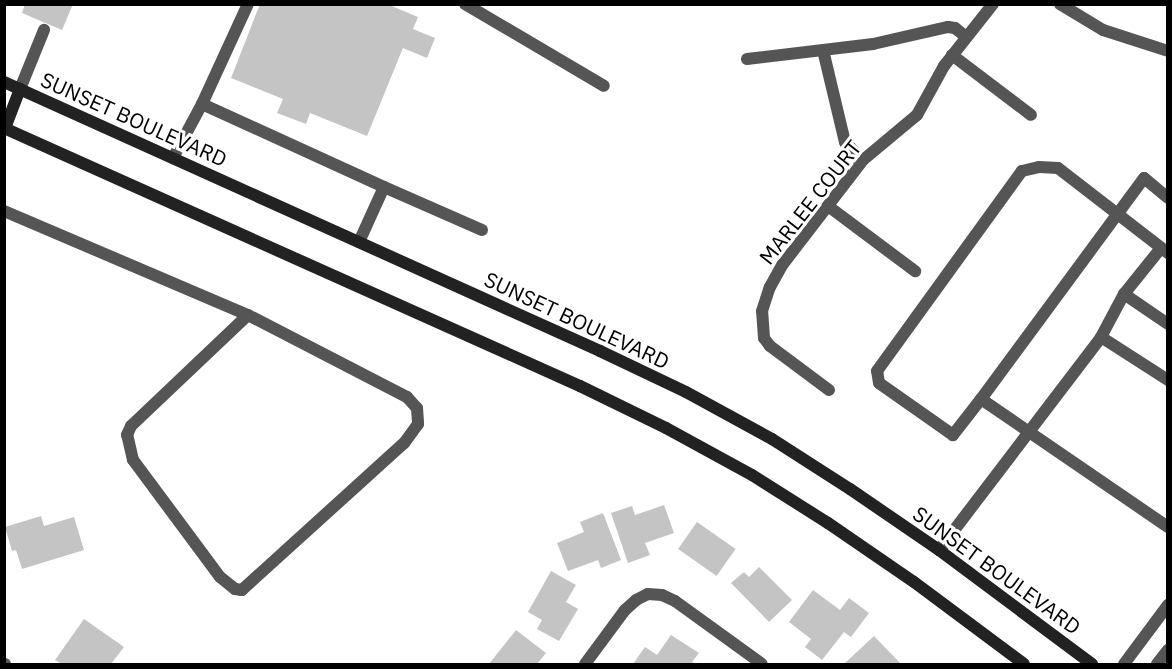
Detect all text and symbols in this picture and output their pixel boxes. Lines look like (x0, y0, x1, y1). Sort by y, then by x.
street label: SUNSET BOULEVARD (37, 67, 231, 171)
street label: MARLEE COURT (754, 135, 866, 269)
street label: SUNSET BOULEVARD (481, 266, 673, 374)
street label: SUNSET BOULEVARD (908, 501, 1086, 639)

